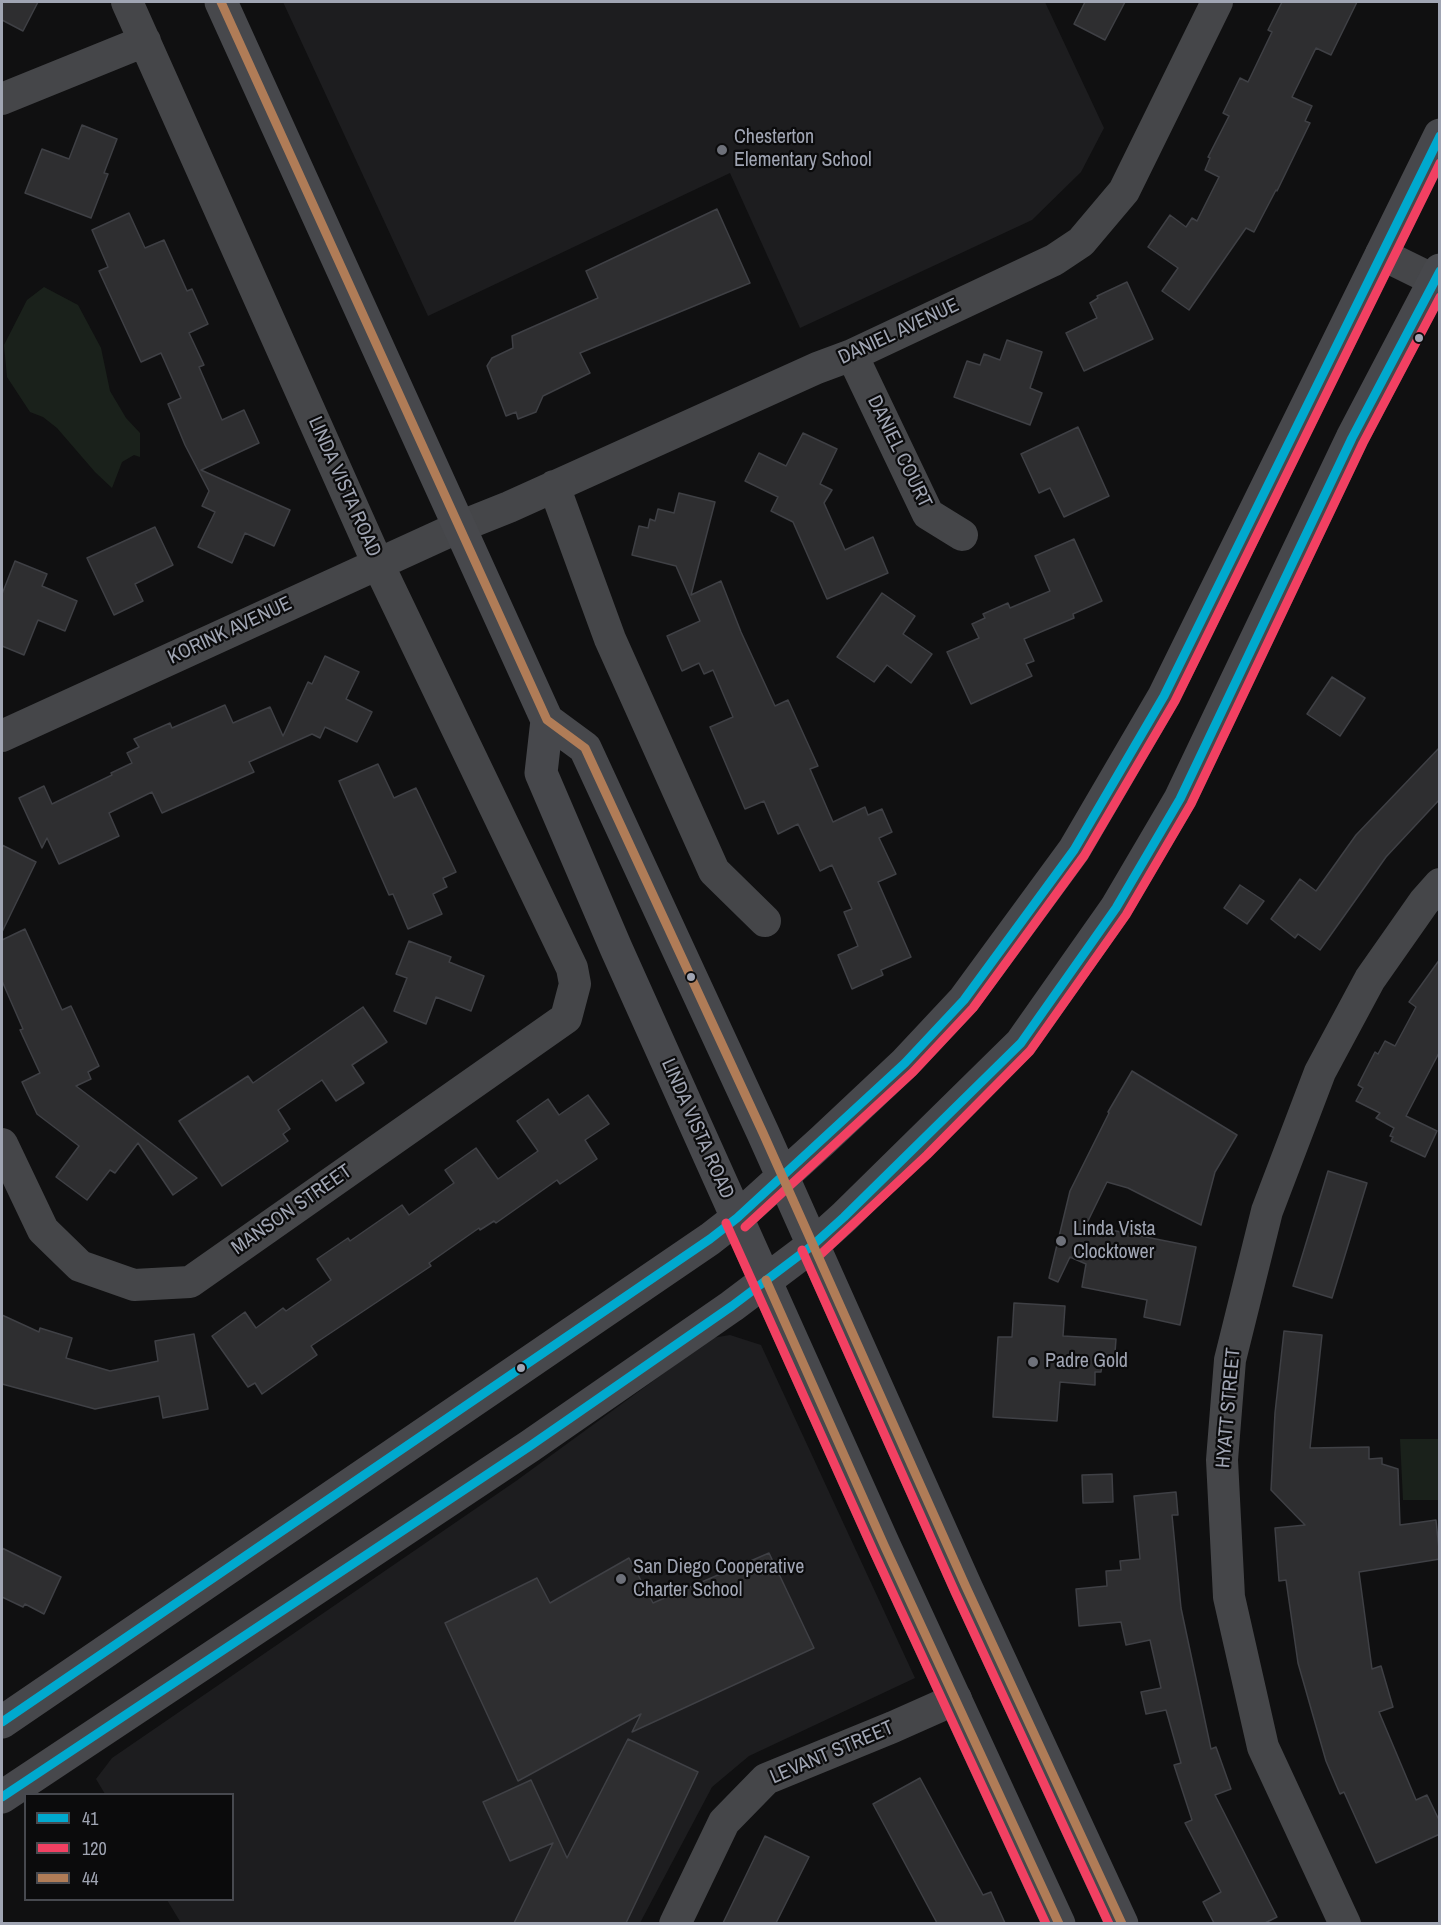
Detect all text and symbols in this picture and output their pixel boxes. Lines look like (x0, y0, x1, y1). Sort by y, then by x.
place label: Chesterton Elementary School (734, 126, 872, 173)
marker: Chesterton Elementary School (715, 143, 729, 157)
street label: DANIEL AVENUE (835, 294, 963, 370)
unlabelled marker (1413, 332, 1425, 344)
street label: DANIEL COURT (862, 392, 936, 512)
street label: LINDA VISTA ROAD (302, 413, 386, 561)
street label: KORINK AVENUE (164, 592, 296, 670)
unlabelled marker (685, 971, 697, 983)
street label: LINDA VISTA ROAD (655, 1055, 739, 1203)
street label: MANSON STREET (227, 1160, 357, 1260)
place label: Linda Vista Clocktower (1073, 1218, 1156, 1265)
marker: Linda Vista Clocktower (1054, 1234, 1068, 1248)
street label: HYATT STREET (1212, 1347, 1246, 1469)
place label: Padre Gold (1045, 1350, 1128, 1374)
marker: Padre Gold (1026, 1355, 1040, 1369)
unlabelled marker (515, 1362, 527, 1374)
place label: San Diego Cooperative Charter School (633, 1556, 804, 1603)
marker: San Diego Cooperative Charter School (614, 1572, 628, 1586)
street label: LEVANT STREET (767, 1716, 897, 1790)
legend (24, 1793, 234, 1901)
text: 41 (82, 1806, 98, 1831)
text: 120 (82, 1836, 107, 1861)
text: 44 (82, 1866, 98, 1891)

